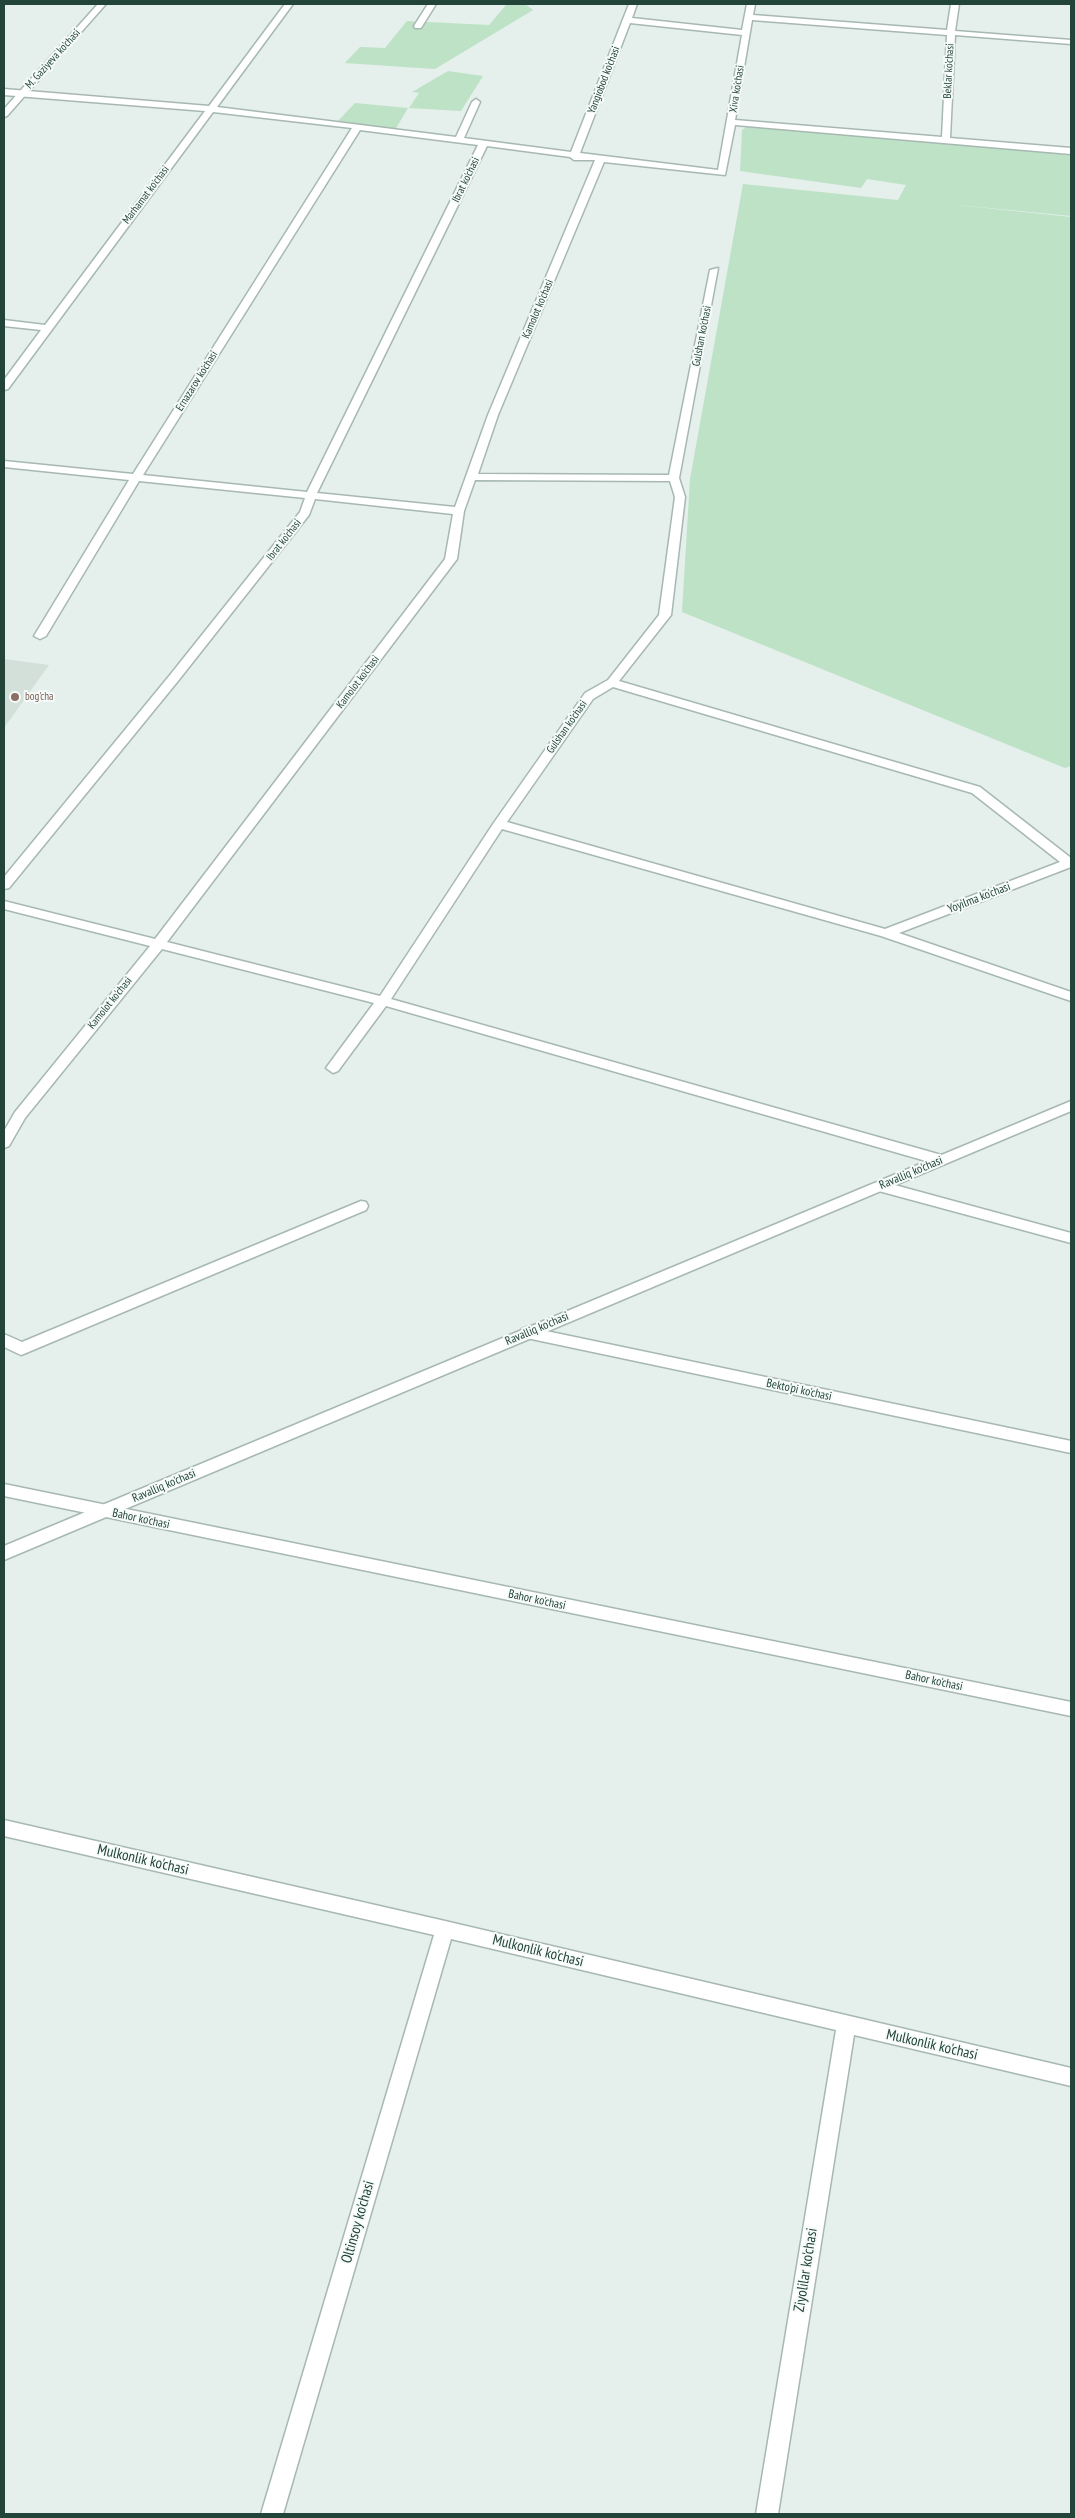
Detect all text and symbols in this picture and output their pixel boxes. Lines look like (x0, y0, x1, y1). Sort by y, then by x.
street label: M. Gaziyeva ko'chasi (23, 26, 83, 92)
street label: Beklar ko'chasi (941, 43, 957, 99)
street label: Yangiobod ko'chasi (585, 45, 623, 115)
street label: Xiva ko'chasi (727, 64, 747, 114)
street label: Ibrat ko'chasi (449, 155, 483, 205)
street label: Marhamat ko'chasi (120, 163, 172, 227)
street label: Kamolot ko'chasi (520, 277, 556, 341)
street label: Gulshan ko'chasi (690, 304, 714, 368)
street label: Ernazarov ko'chasi (173, 349, 221, 413)
street label: Ibrat ko'chasi (264, 517, 304, 563)
street label: Kamolot ko'chasi (334, 653, 382, 711)
place label: bog'cha (25, 690, 54, 704)
marker: bog'cha (9, 691, 21, 703)
street label: Gulshan ko'chasi (544, 698, 590, 756)
street label: Yoyilma ko'chasi (946, 879, 1012, 917)
street label: Kamolot ko'chasi (85, 974, 135, 1032)
street label: Ravalliq ko'chasi (877, 1153, 945, 1193)
street label: Ravalliq ko'chasi (503, 1309, 571, 1349)
street label: Bekto'pi ko'chasi (765, 1376, 833, 1404)
street label: Ravalliq ko'chasi (130, 1466, 198, 1506)
street label: Bahor ko'chasi (111, 1506, 171, 1532)
street label: Bahor ko'chasi (507, 1587, 567, 1613)
street label: Bahor ko'chasi (904, 1668, 964, 1694)
street label: Mulkonlik ko'chasi (96, 1841, 190, 1879)
street label: Mulkonlik ko'chasi (491, 1931, 585, 1971)
street label: Mulkonlik ko'chasi (885, 2026, 979, 2064)
street label: Oltinsoy ko'chasi (338, 2179, 378, 2265)
street label: Ziyolilar ko'chasi (790, 2227, 822, 2313)

